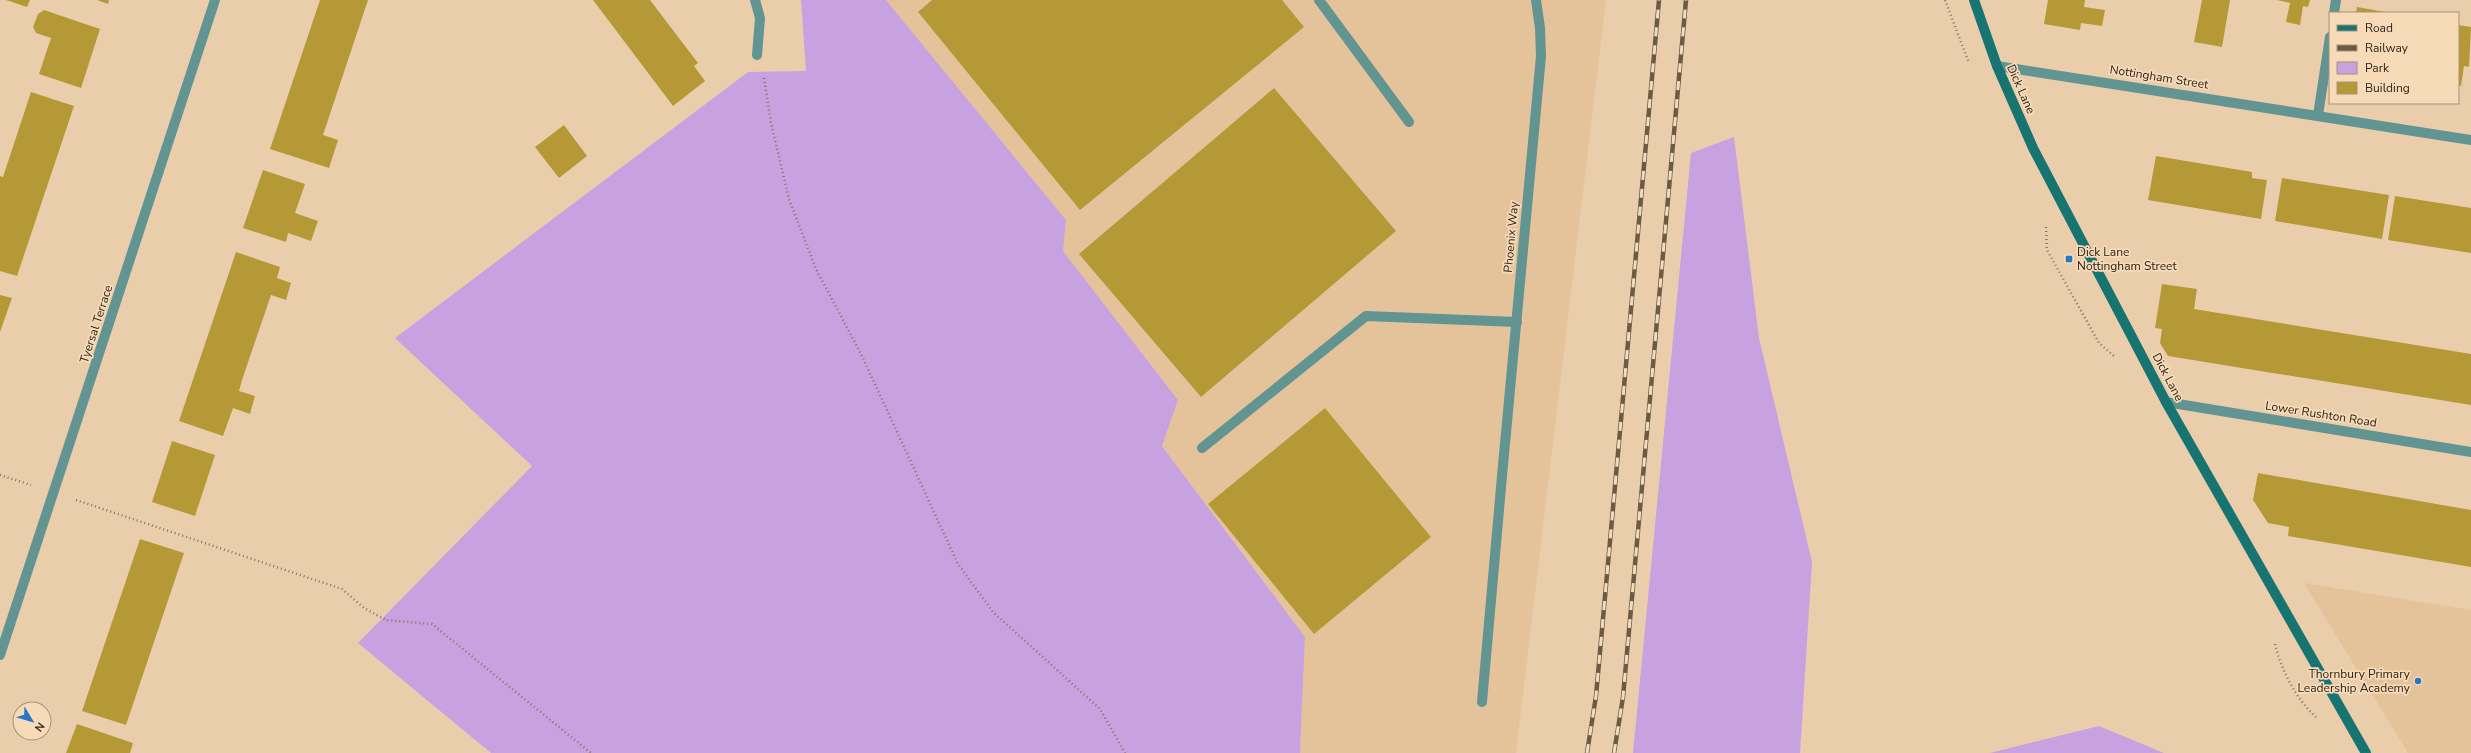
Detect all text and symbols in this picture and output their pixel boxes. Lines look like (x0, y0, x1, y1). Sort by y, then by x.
legend (2329, 12, 2459, 104)
text: Road (2365, 20, 2393, 36)
text: Railway (2365, 40, 2409, 56)
text: Park (2365, 60, 2390, 76)
street label: Nottingham Street (2109, 61, 2210, 93)
street label: Dick Lane (2003, 62, 2039, 116)
text: Building (2365, 80, 2410, 96)
street label: Phoenix Way (1500, 200, 1522, 273)
place label: Dick Lane Nottingham Street (2077, 244, 2177, 274)
marker: Dick Lane Nottingham Street (2064, 254, 2074, 264)
street label: Tyersal Terrace (76, 283, 116, 365)
street label: Dick Lane (2149, 350, 2187, 404)
street label: Lower Rushton Road (2264, 397, 2378, 431)
place label: Thornbury Primary Leadership Academy (2297, 666, 2411, 696)
marker: Thornbury Primary Leadership Academy (2413, 676, 2423, 686)
north arrow (12, 701, 52, 741)
text: N (31, 719, 48, 735)

